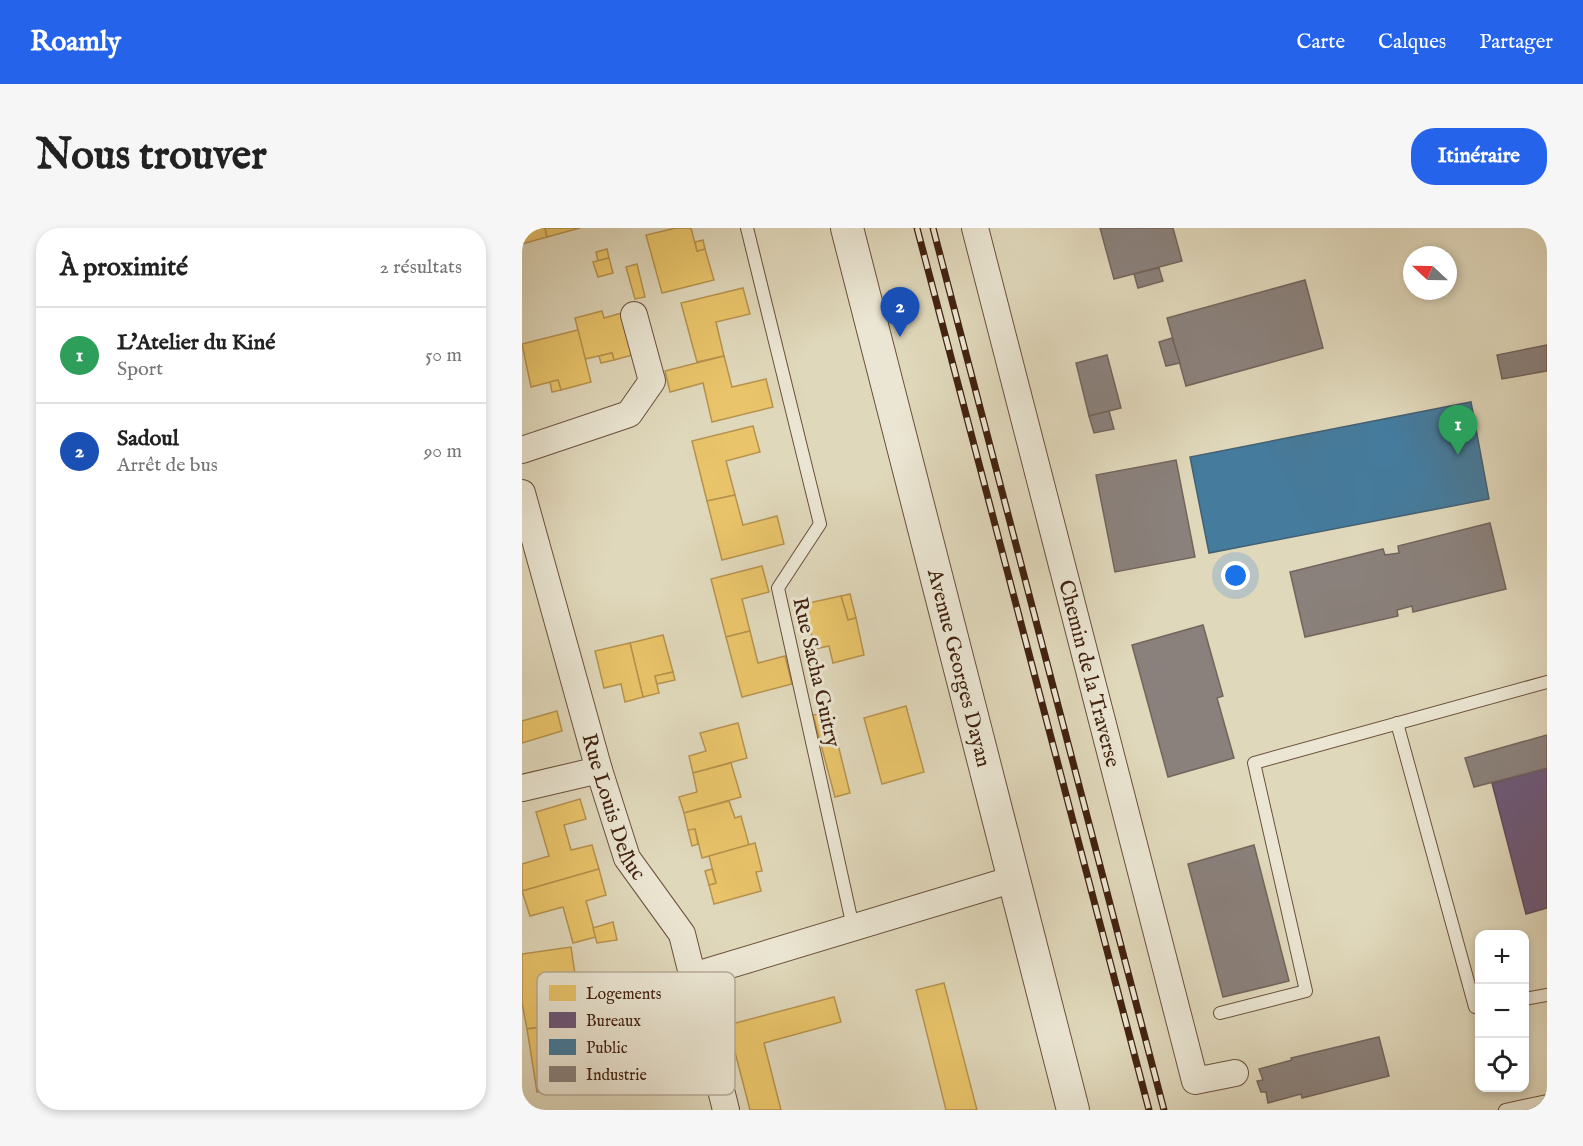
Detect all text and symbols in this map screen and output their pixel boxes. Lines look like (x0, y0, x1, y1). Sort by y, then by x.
text: Roamly (30, 25, 121, 60)
text: Carte (1296, 29, 1345, 56)
text: Calques (1378, 29, 1446, 56)
text: Partager (1479, 29, 1553, 56)
button: Itinéraire (1411, 128, 1547, 185)
text: Nous trouver (36, 130, 267, 183)
north arrow (1403, 246, 1457, 300)
text: À proximité (60, 251, 188, 284)
text: 2 résultats (379, 255, 462, 280)
pin: 2 (880, 288, 920, 337)
text: L'Atelier du Kiné (117, 329, 275, 357)
text: 1 (76, 343, 83, 368)
text: 50 m (425, 343, 462, 368)
text: Sport (117, 357, 163, 382)
pin: 1 (1438, 406, 1478, 455)
text: Sadoul (117, 425, 179, 453)
text: 2 (75, 439, 84, 464)
text: 90 m (424, 439, 462, 464)
text: Arrêt de bus (117, 453, 218, 478)
your location (1221, 561, 1250, 590)
street label: Avenue Georges Dayan (920, 565, 997, 770)
street label: Chemin de la Traverse (1051, 577, 1126, 771)
street label: Rue Sacha Guitry (785, 595, 846, 751)
street label: Rue Louis Delluc (575, 731, 651, 886)
map controls (1475, 930, 1529, 1092)
button: + (1475, 930, 1529, 984)
legend (537, 972, 735, 1095)
button: − (1475, 984, 1529, 1038)
text: Logements (586, 985, 662, 1005)
text: Bureaux (586, 1012, 641, 1032)
button: locate (1475, 1038, 1529, 1092)
text: Public (586, 1039, 628, 1059)
text: Industrie (586, 1066, 647, 1086)

